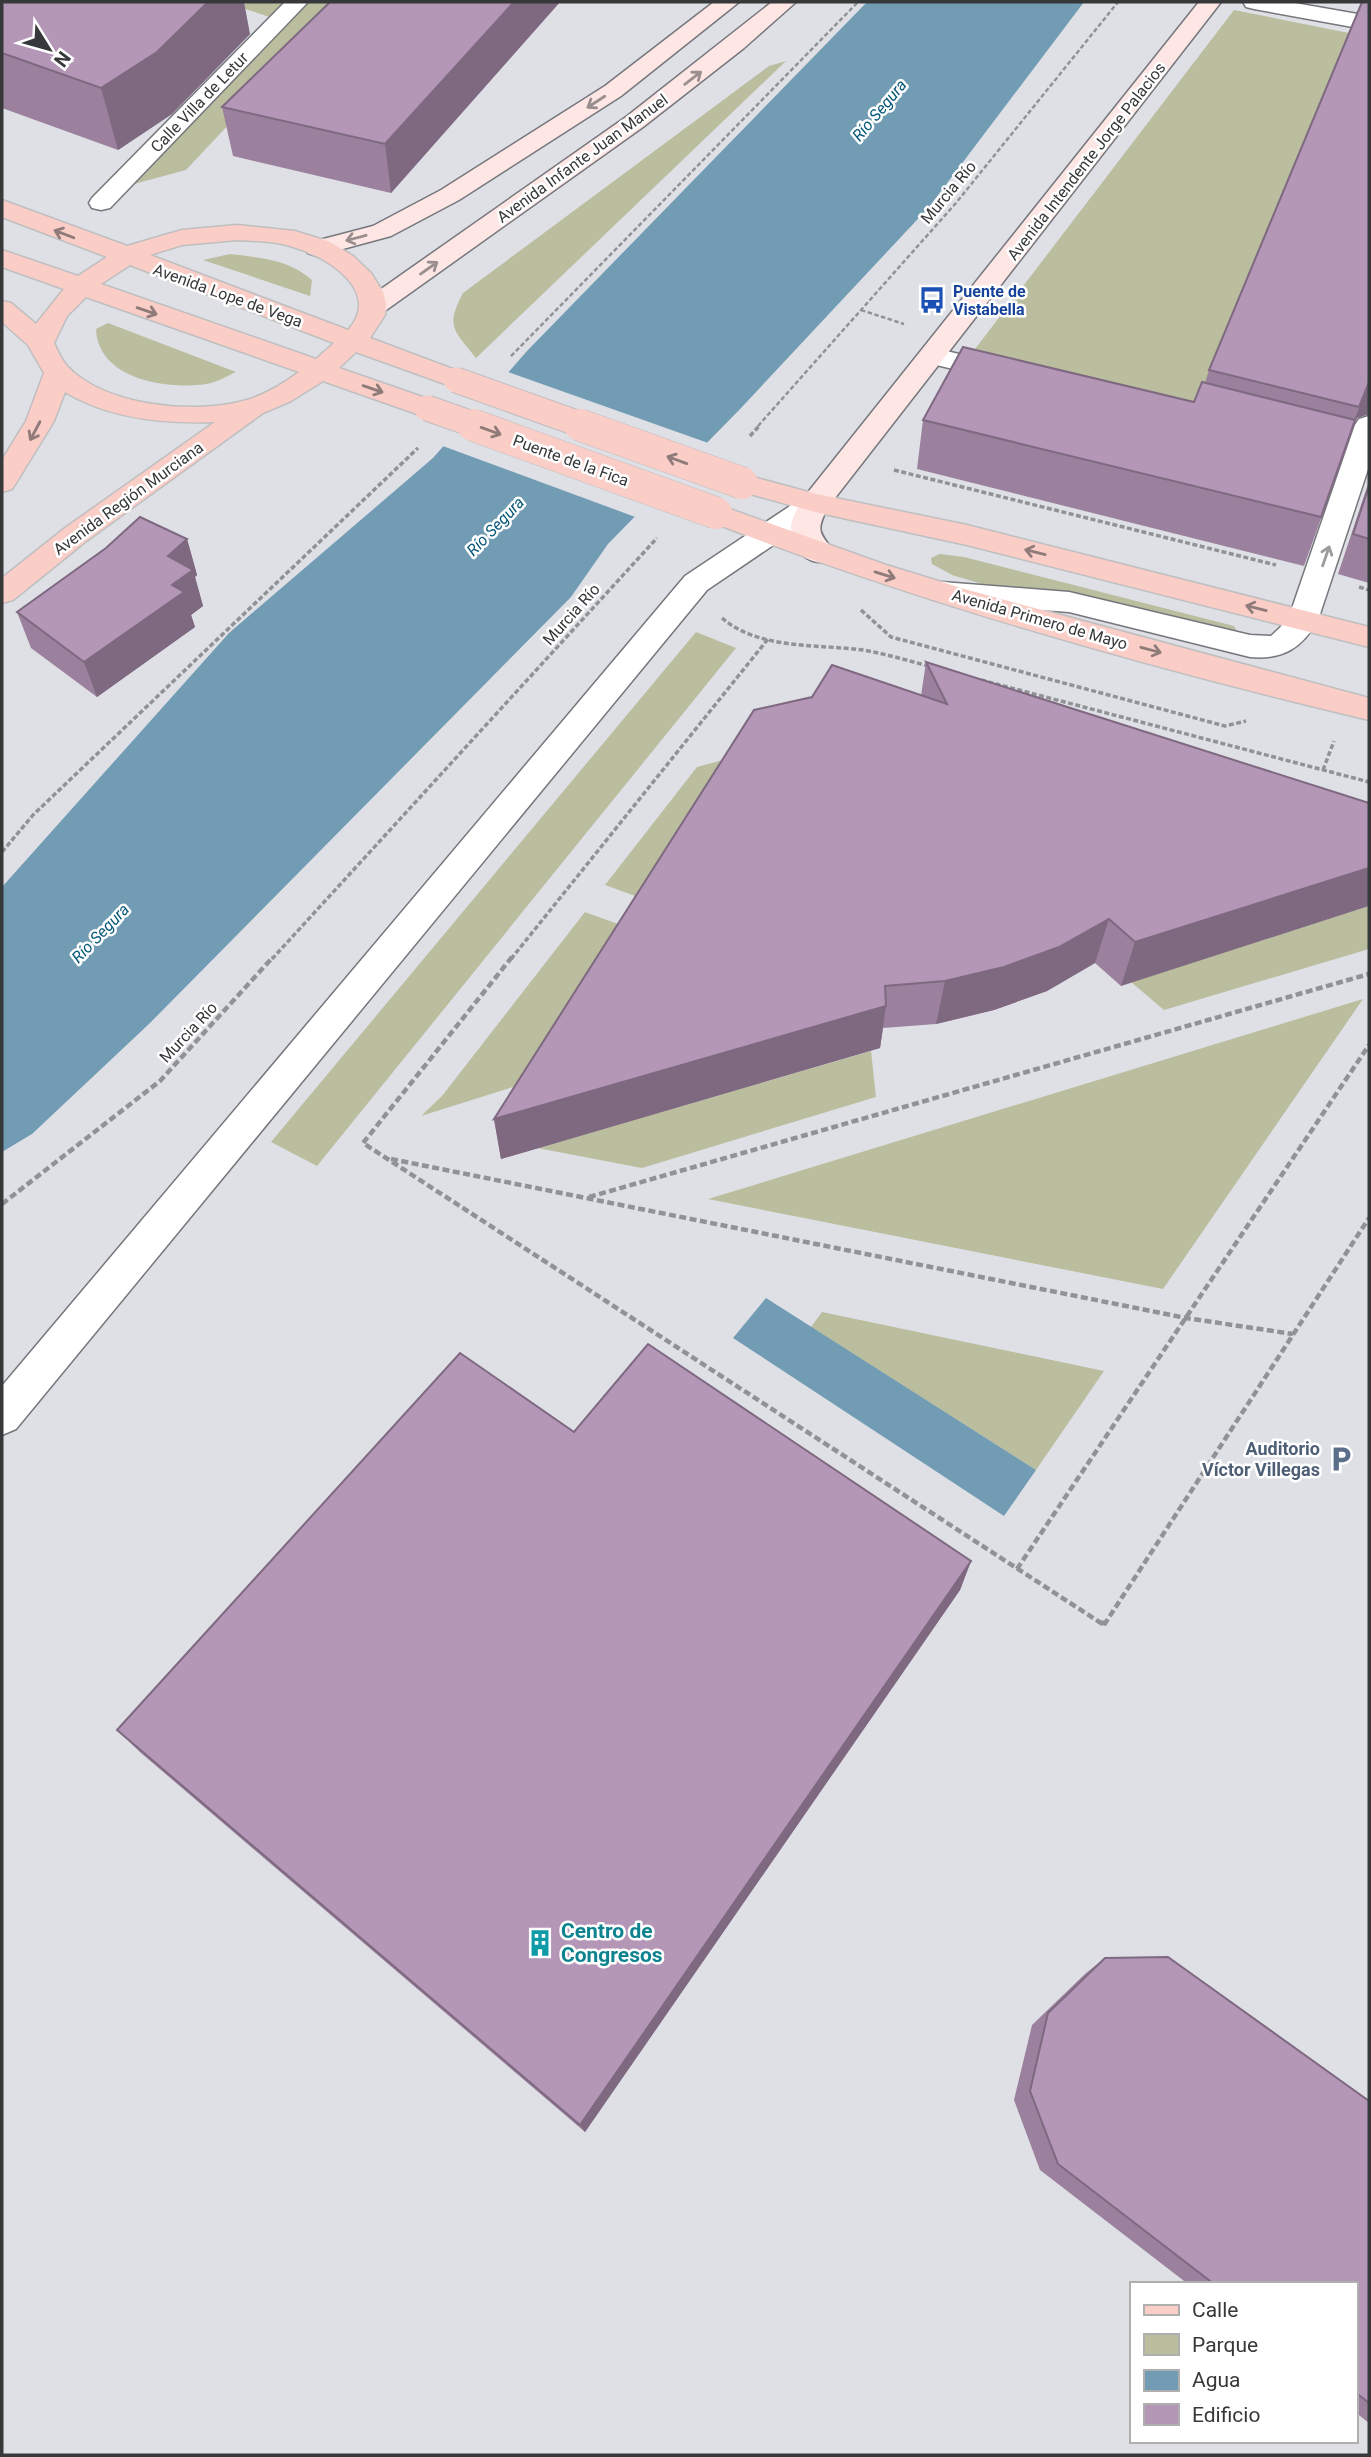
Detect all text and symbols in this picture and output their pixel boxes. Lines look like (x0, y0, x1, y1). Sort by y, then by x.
north arrow (14, 14, 84, 84)
text: N (49, 47, 75, 71)
street label: Calle Villa de Letur (147, 48, 252, 156)
street label: Avenida Intendente Jorge Palacios (1003, 59, 1170, 264)
one-way arrow (683, 70, 702, 85)
water label: Río Segura (848, 76, 911, 145)
street label: Avenida Infante Juan Manuel (493, 90, 671, 227)
one-way arrow (586, 95, 606, 109)
street label: Murcia Río (917, 157, 980, 228)
one-way arrow (54, 226, 76, 239)
one-way arrow (345, 232, 368, 245)
street label: Avenida Lope de Vega (151, 260, 305, 331)
one-way arrow (419, 261, 438, 275)
place label: Puente de Vistabella (953, 282, 1026, 319)
bus stop icon: Puente de Vistabella (917, 285, 947, 315)
one-way arrow (135, 306, 157, 318)
one-way arrow (362, 384, 384, 396)
one-way arrow (28, 420, 42, 440)
one-way arrow (479, 426, 501, 438)
street label: Puente de la Fica (510, 431, 631, 490)
street label: Avenida Región Murciana (50, 438, 207, 559)
one-way arrow (667, 452, 689, 465)
water label: Río Segura (463, 493, 528, 560)
one-way arrow (1024, 545, 1047, 558)
one-way arrow (1321, 546, 1333, 568)
one-way arrow (874, 570, 896, 583)
street label: Murcia Río (539, 580, 604, 649)
street label: Avenida Primero de Mayo (950, 585, 1130, 654)
one-way arrow (1245, 601, 1268, 614)
one-way arrow (1139, 644, 1162, 657)
water label: Río Segura (68, 900, 133, 967)
street label: Murcia Río (156, 998, 221, 1067)
place label: Auditorio Víctor Villegas (1202, 1438, 1320, 1480)
parking icon: Auditorio Víctor Villegas (1326, 1444, 1356, 1474)
place label: Centro de Congresos (561, 1919, 663, 1967)
building icon: Centro de Congresos (525, 1928, 555, 1958)
legend (1130, 2282, 1357, 2443)
text: Calle (1192, 2298, 1238, 2322)
text: Parque (1192, 2333, 1258, 2357)
text: Agua (1192, 2368, 1241, 2392)
text: Edificio (1192, 2403, 1260, 2427)

